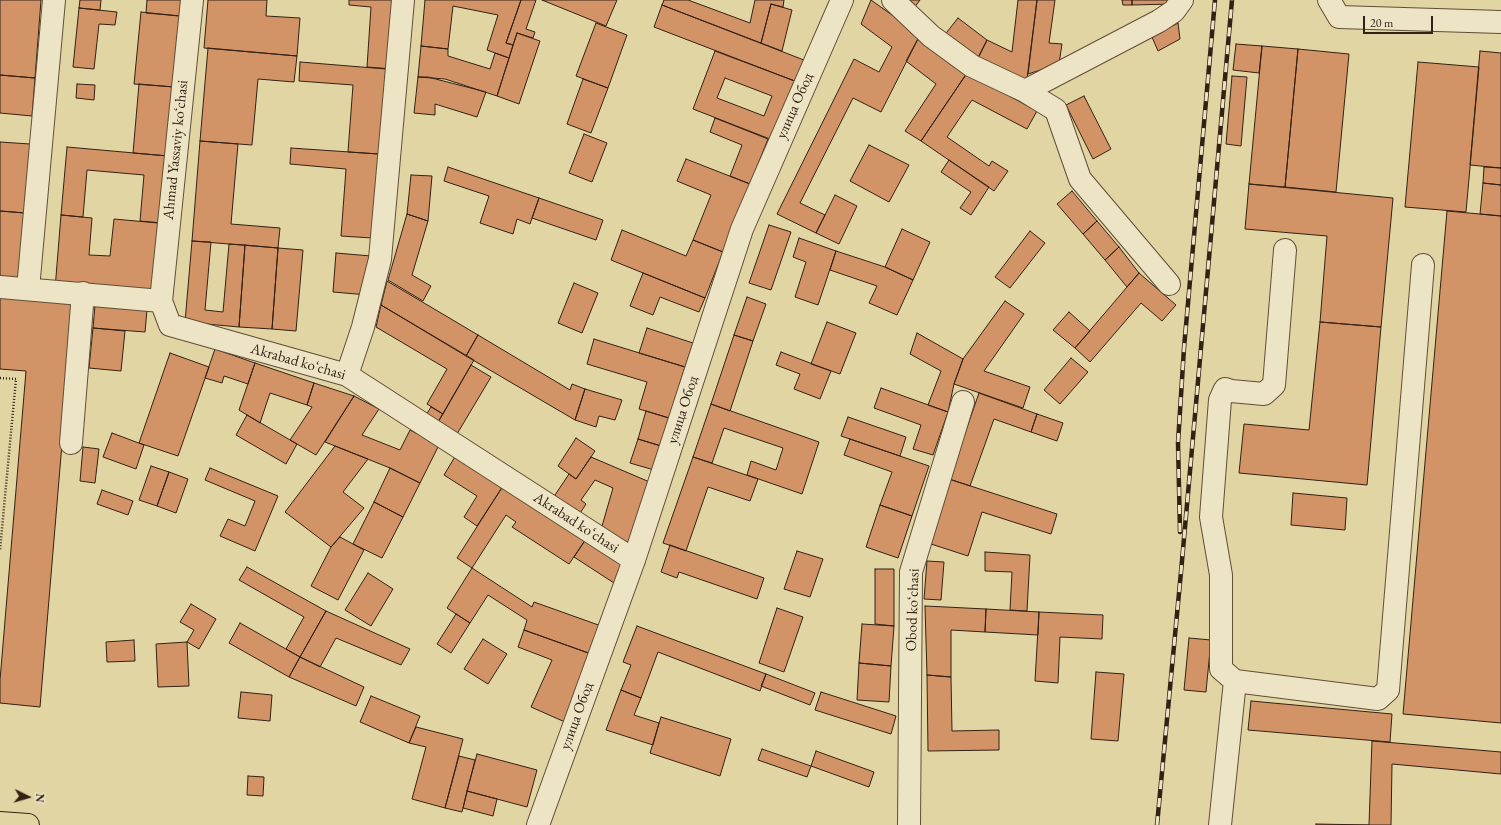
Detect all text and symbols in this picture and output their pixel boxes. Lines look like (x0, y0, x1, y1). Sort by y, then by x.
scale bar (1365, 8, 1435, 34)
text: 20 m (1370, 15, 1393, 31)
street label: улица Обод (772, 70, 818, 142)
street label: Ahmad Yassaviy koʻchasi (160, 79, 192, 221)
street label: Akrabad koʻchasi (248, 340, 348, 384)
street label: улица Обод (664, 374, 702, 446)
street label: Akrabad koʻchasi (530, 489, 622, 557)
street label: Obod koʻchasi (903, 568, 923, 652)
street label: улица Обод (556, 680, 598, 752)
north arrow (8, 777, 48, 817)
text: N (33, 793, 47, 803)

